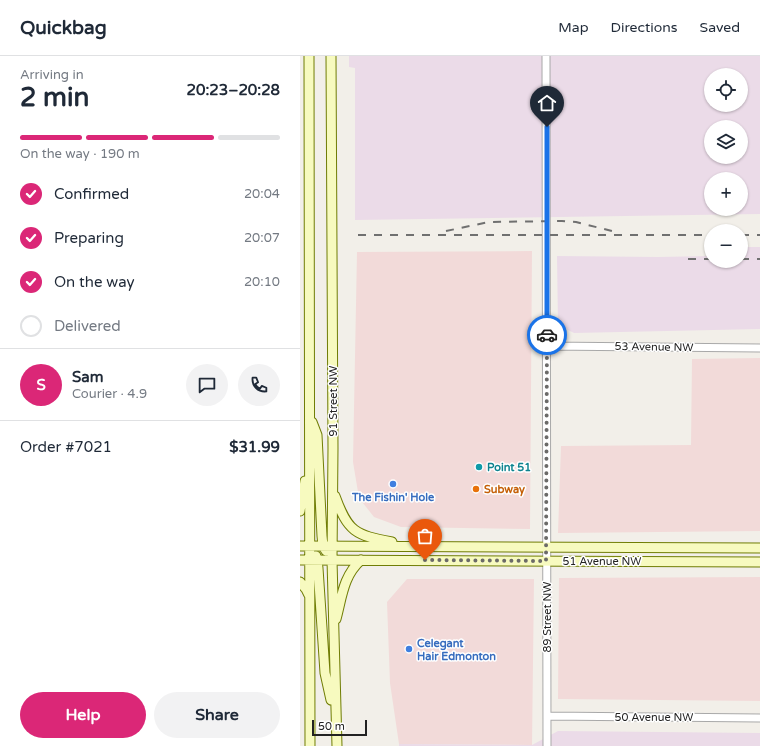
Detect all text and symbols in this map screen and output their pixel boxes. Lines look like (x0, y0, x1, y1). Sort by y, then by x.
text: Quickbag (20, 17, 107, 39)
text: Map (558, 19, 589, 36)
text: Directions (611, 19, 678, 36)
text: Saved (700, 19, 740, 36)
text: Arriving in (20, 67, 84, 83)
map controls (704, 68, 748, 268)
button: locate (704, 68, 748, 112)
text: 20:23–20:28 (187, 81, 280, 99)
text: 2 min (20, 82, 89, 113)
pin (530, 86, 564, 127)
icon: home (536, 92, 558, 114)
button: layers (704, 120, 748, 164)
text: On the way · 190 m (20, 146, 140, 162)
button: + (704, 172, 748, 216)
icon: check (20, 183, 42, 205)
text: Confirmed (54, 185, 129, 203)
text: 20:04 (244, 186, 280, 202)
button: − (704, 224, 748, 268)
icon: check (20, 227, 42, 249)
text: Preparing (54, 229, 124, 247)
text: 20:07 (244, 230, 280, 246)
icon: check (20, 271, 42, 293)
text: On the way (54, 273, 134, 291)
text: 20:10 (244, 274, 280, 290)
courier (527, 315, 567, 355)
text: Delivered (54, 317, 121, 335)
icon: car (536, 324, 558, 346)
street label: 53 Avenue NW (614, 340, 694, 354)
button: chat (186, 364, 228, 406)
button: phone (238, 364, 280, 406)
street label: 91 Street NW (327, 366, 340, 436)
text: Sam (72, 368, 103, 386)
text: S (36, 376, 46, 394)
text: Courier · 4.9 (72, 386, 147, 402)
text: Order #7021 (20, 438, 112, 456)
text: $31.99 (229, 438, 280, 456)
place label: Point 51 (487, 461, 531, 474)
marker: Point 51 (474, 462, 484, 472)
marker: The Fishin' Hole (388, 479, 398, 489)
place label: Subway (484, 483, 525, 497)
marker: Subway (471, 484, 481, 494)
place label: The Fishin' Hole (351, 491, 435, 504)
pin (408, 519, 442, 560)
icon: bag (414, 525, 436, 547)
street label: 51 Avenue NW (563, 555, 641, 568)
street label: 89 Street NW (541, 582, 554, 652)
place label: Celegant Hair Edmonton (417, 637, 496, 663)
marker: Celegant Hair Edmonton (404, 644, 414, 654)
button: Help (20, 692, 146, 738)
button: Share (154, 692, 280, 738)
street label: 50 Avenue NW (615, 711, 693, 724)
scale bar (312, 718, 367, 737)
text: 50 m (318, 720, 345, 733)

